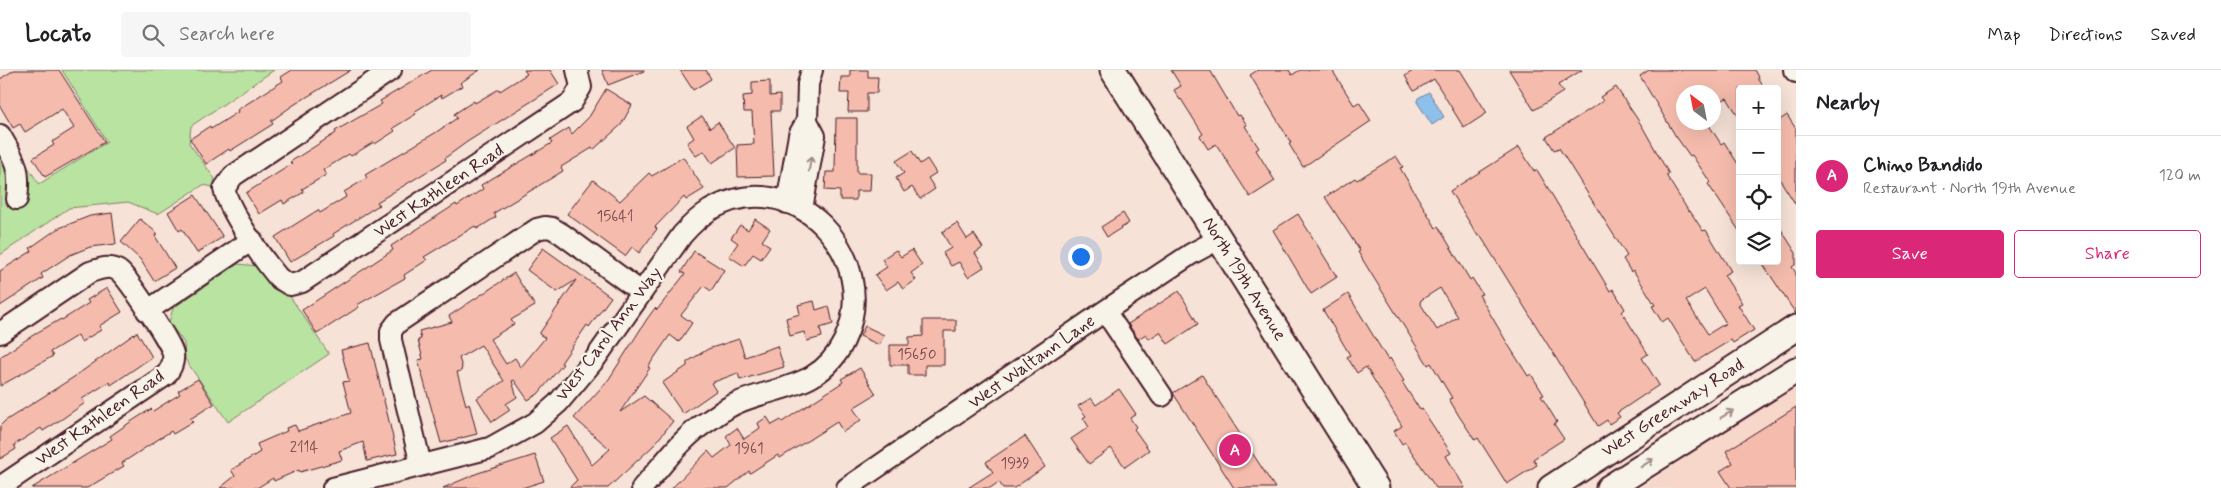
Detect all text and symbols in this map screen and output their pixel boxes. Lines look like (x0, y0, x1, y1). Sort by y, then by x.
search box (121, 12, 471, 57)
text: Locato (25, 19, 91, 50)
icon: search (139, 21, 167, 49)
text: Search here (179, 22, 275, 47)
text: Map (1988, 23, 2021, 47)
text: Directions (2049, 23, 2123, 47)
text: Saved (2151, 23, 2196, 47)
north arrow (1676, 85, 1721, 130)
map controls (1736, 85, 1781, 265)
button: + (1736, 85, 1781, 130)
text: Nearby (1816, 89, 1880, 117)
button: − (1736, 130, 1781, 175)
street label: West Kathleen Road (369, 139, 509, 243)
text: Chino Bandido (1863, 153, 1983, 178)
one-way arrow (805, 157, 815, 173)
text: A (1827, 165, 1837, 186)
text: 120 m (2159, 165, 2201, 186)
button: locate (1736, 175, 1781, 220)
text: Restaurant · North 19th Avenue (1863, 178, 2076, 199)
house number: 15641 (597, 207, 633, 227)
street label: North 19th Avenue (1196, 213, 1292, 346)
button: layers (1736, 220, 1781, 265)
button: Save (1816, 230, 2004, 278)
button: Share (2014, 230, 2201, 278)
your location (1068, 244, 1094, 270)
street label: West Carol Ann Way (550, 262, 668, 406)
street label: West Waltann Lane (964, 309, 1100, 415)
house number: 15650 (897, 345, 937, 365)
street label: West Greenway Road (1597, 353, 1749, 463)
street label: West Kathleen Road (31, 365, 169, 471)
one-way arrow (1719, 408, 1733, 418)
pin: A (1219, 431, 1251, 469)
house number: 2114 (290, 438, 318, 458)
house number: 1961 (734, 439, 764, 459)
house number: 1939 (1000, 454, 1030, 474)
one-way arrow (1639, 458, 1653, 468)

